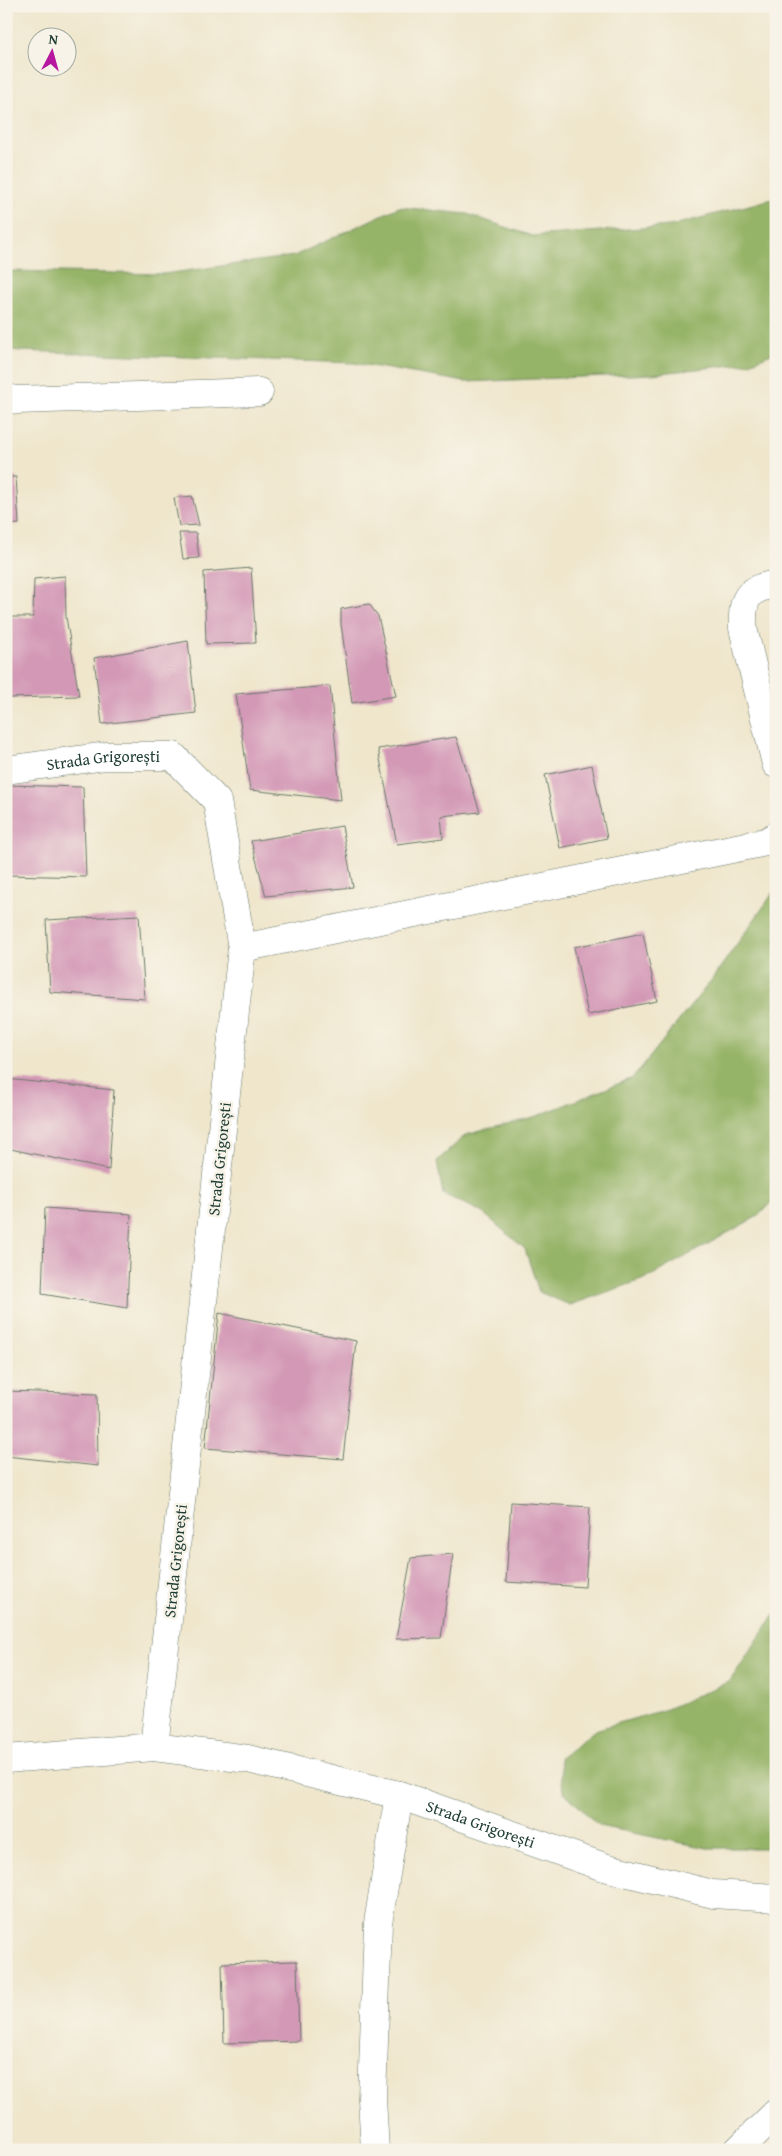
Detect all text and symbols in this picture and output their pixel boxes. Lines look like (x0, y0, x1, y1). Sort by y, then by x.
north arrow (28, 28, 78, 78)
text: N (48, 29, 60, 50)
street label: Strada Grigorești (45, 744, 161, 776)
street label: Strada Grigorești (201, 1101, 237, 1217)
street label: Strada Grigorești (157, 1503, 193, 1619)
street label: Strada Grigorești (423, 1793, 539, 1854)

